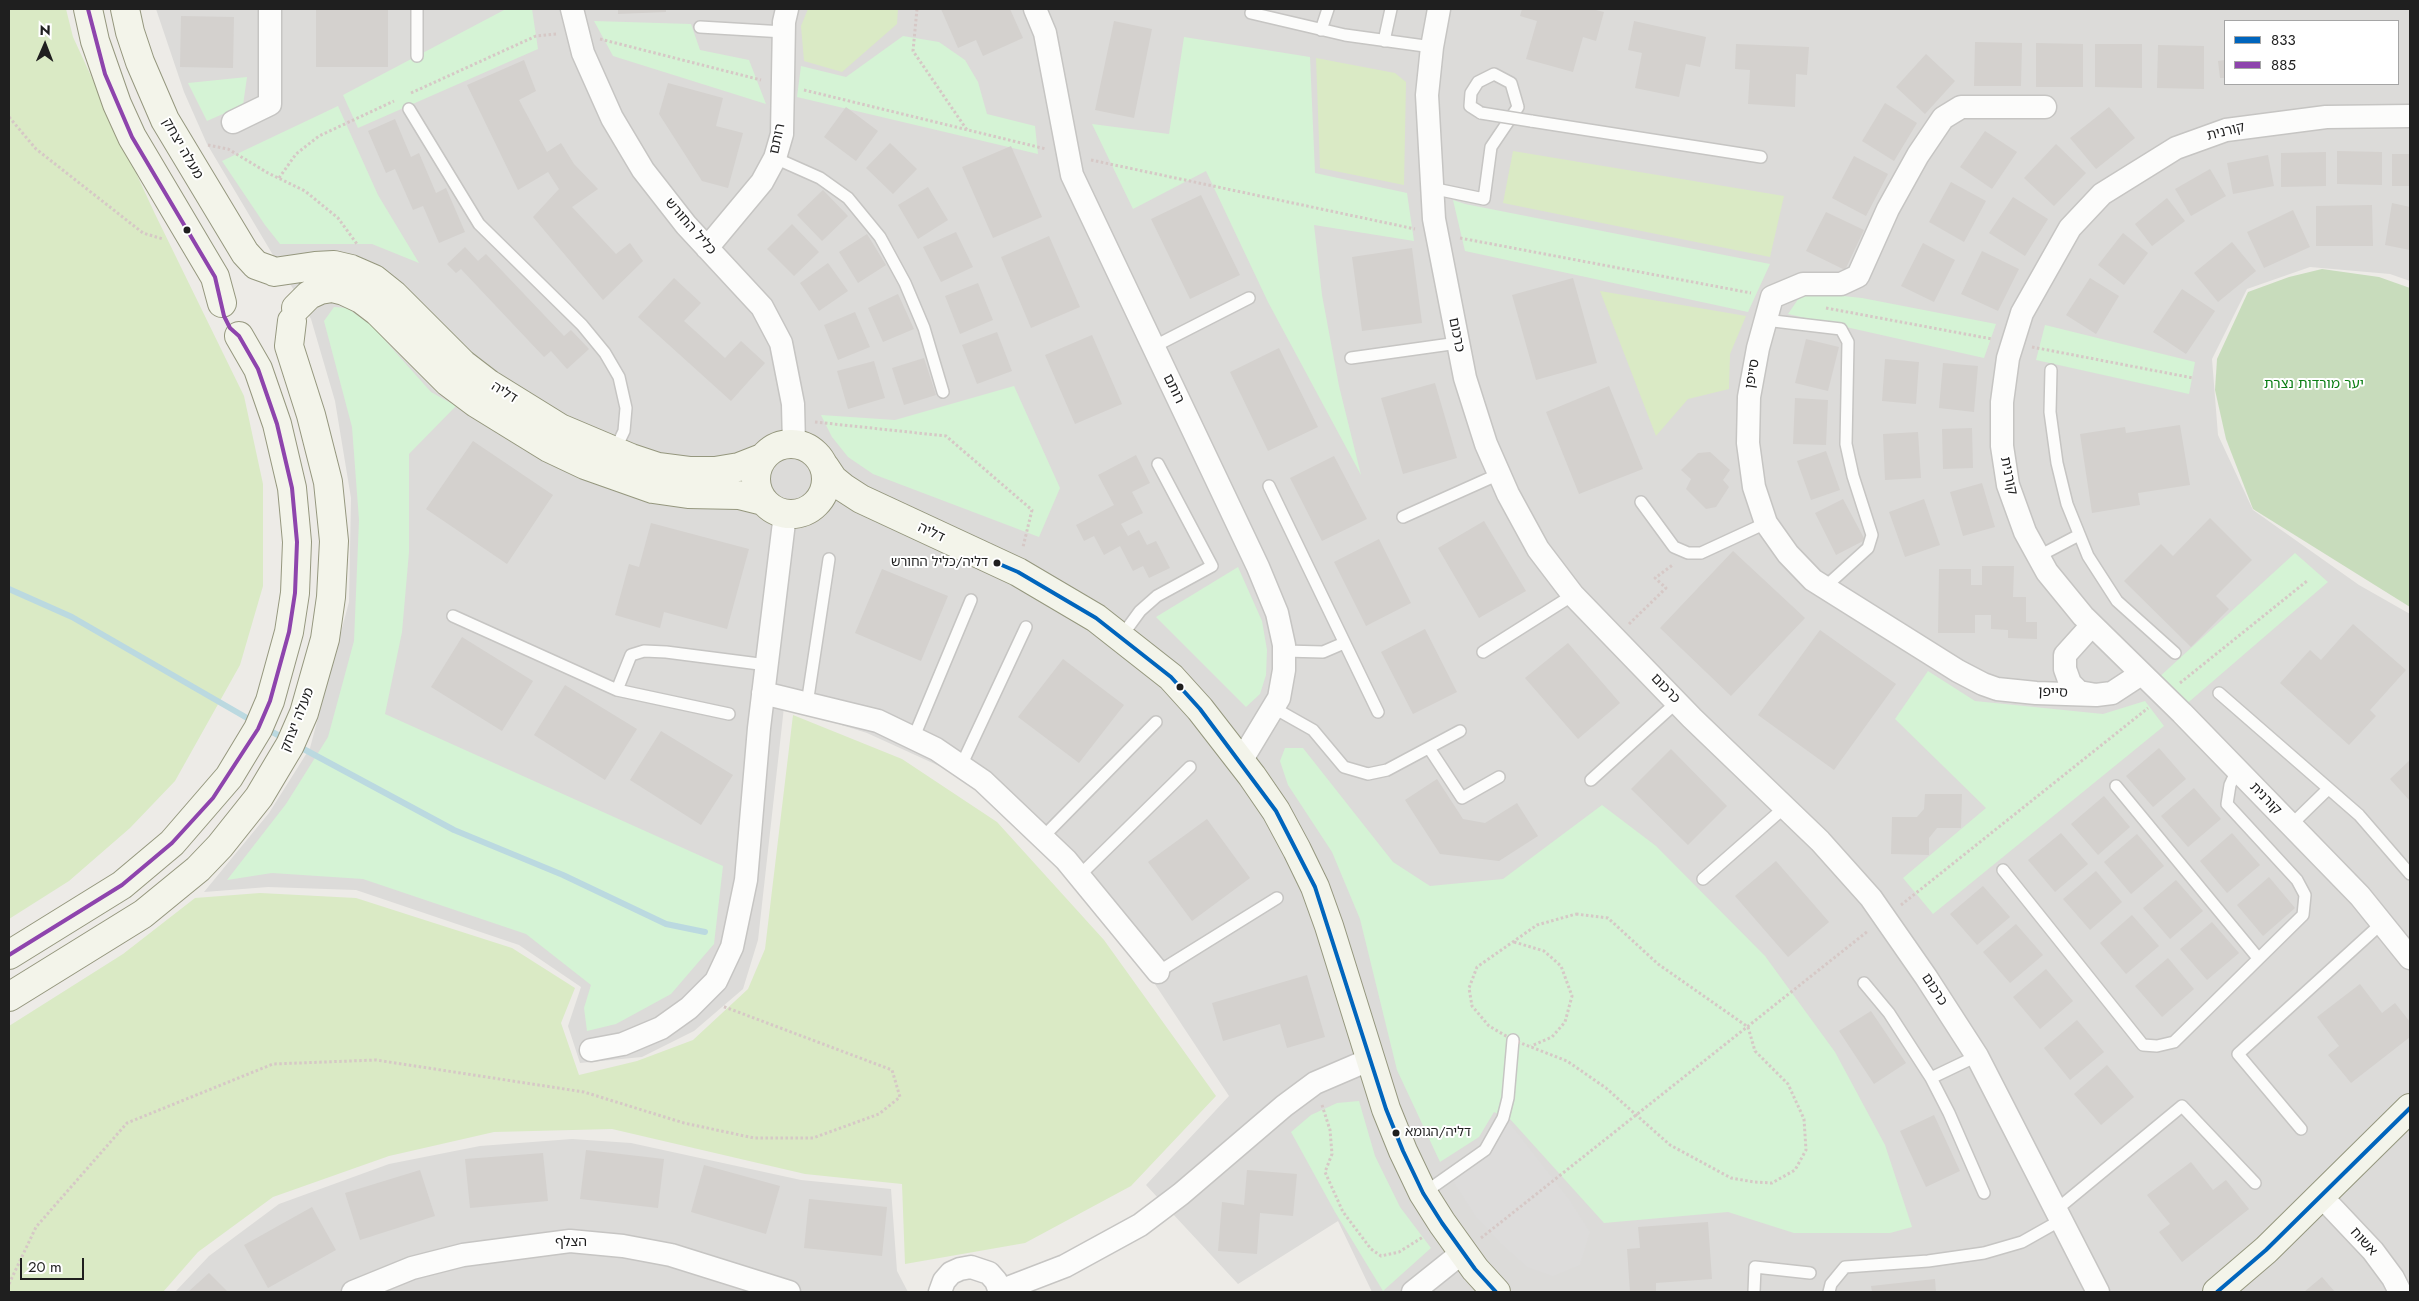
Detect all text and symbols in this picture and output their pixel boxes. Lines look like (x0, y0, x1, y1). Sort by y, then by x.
north arrow (20, 20, 70, 70)
text: N (40, 20, 51, 40)
legend (2224, 20, 2399, 85)
text: 833 (2271, 29, 2296, 51)
text: 885 (2271, 54, 2296, 76)
street label: מעלה יצחק (158, 115, 206, 183)
street label: קורנית (2205, 119, 2247, 145)
street label: רותם (767, 122, 789, 156)
street label: כליל החורש (661, 195, 719, 259)
unlabelled marker (182, 225, 192, 235)
street label: כרכום (1444, 316, 1468, 354)
street label: סייפן (1742, 358, 1764, 390)
street label: רותם (1159, 372, 1187, 406)
park label: יער מורדות נצרת (2264, 377, 2364, 393)
street label: דליה (488, 379, 520, 407)
street label: קורנית (1996, 455, 2020, 497)
street label: דליה (915, 520, 947, 546)
place label: דליה/כליל החורש (891, 555, 988, 571)
marker: דליה/כליל החורש (992, 558, 1002, 568)
street label: כרכום (1647, 671, 1683, 707)
unlabelled marker (1175, 682, 1185, 692)
street label: סייפן (2038, 684, 2068, 702)
street label: מעלה יצחק (278, 685, 318, 755)
street label: קורנית (2246, 779, 2284, 819)
street label: כרכום (1917, 971, 1951, 1009)
place label: דליה/הגומא (1405, 1125, 1471, 1141)
marker: דליה/הגומא (1391, 1128, 1401, 1138)
street label: אשוח (2346, 1224, 2380, 1260)
street label: הצלף (555, 1235, 587, 1251)
scale bar (22, 1248, 86, 1280)
text: 20 m (28, 1256, 62, 1278)

